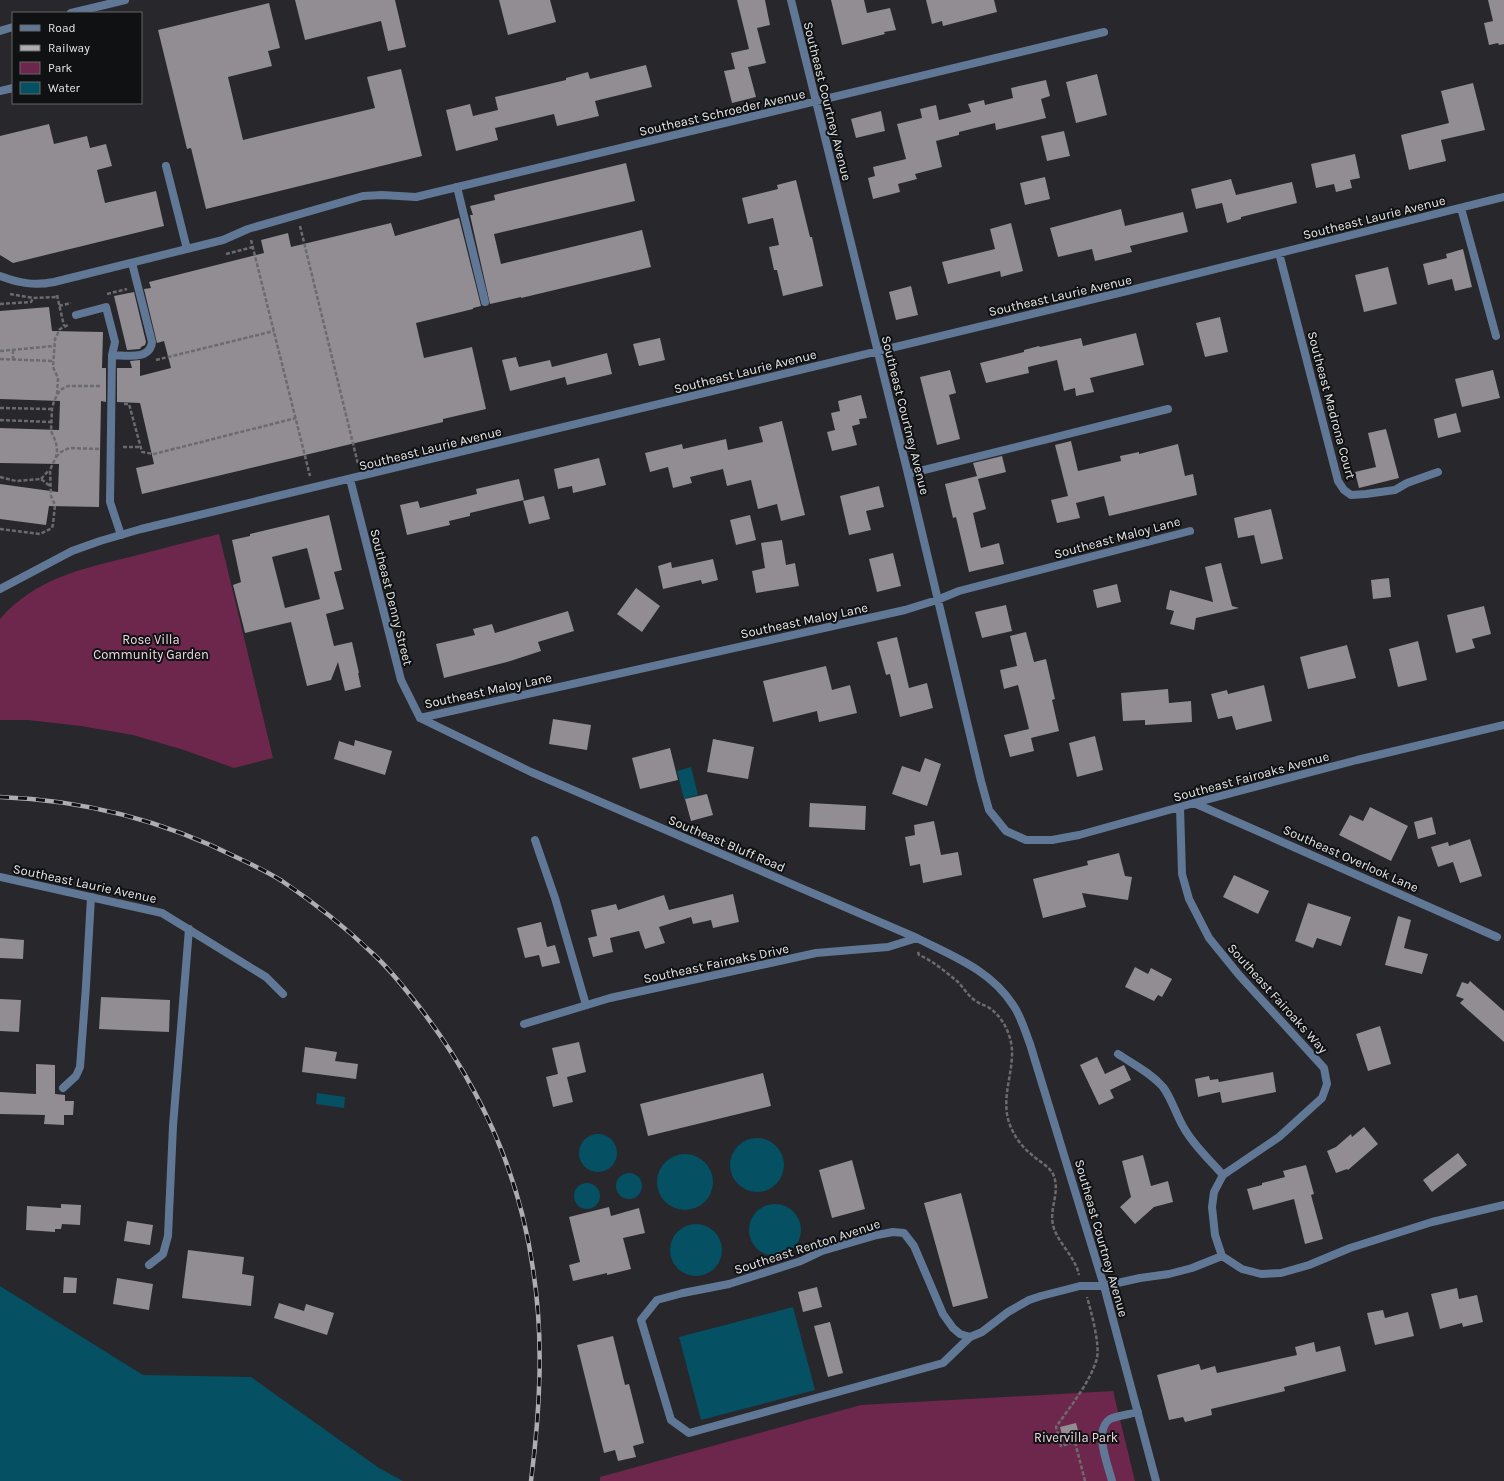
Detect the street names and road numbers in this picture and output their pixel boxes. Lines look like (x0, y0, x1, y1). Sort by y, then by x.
street label: Southeast Courtney Avenue (800, 20, 855, 182)
street label: Southeast Schroeder Avenue (638, 86, 807, 139)
street label: Southeast Laurie Avenue (1301, 192, 1447, 242)
street label: Southeast Laurie Avenue (987, 272, 1133, 319)
street label: Southeast Madrona Court (1305, 330, 1359, 481)
street label: Southeast Courtney Avenue (878, 334, 933, 496)
street label: Southeast Laurie Avenue (672, 346, 818, 396)
street label: Southeast Laurie Avenue (357, 423, 503, 473)
street label: Southeast Maloy Lane (1052, 513, 1182, 562)
street label: Southeast Denny Street (367, 527, 416, 667)
street label: Southeast Maloy Lane (739, 600, 870, 641)
street label: Southeast Maloy Lane (423, 670, 554, 711)
street label: Southeast Fairoaks Avenue (1172, 748, 1331, 805)
street label: Southeast Bluff Road (666, 812, 788, 875)
street label: Southeast Overlook Lane (1281, 822, 1421, 895)
street label: Southeast Laurie Avenue (12, 861, 158, 906)
street label: Southeast Fairoaks Way (1224, 940, 1331, 1056)
street label: Southeast Fairoaks Drive (642, 941, 791, 986)
street label: Southeast Courtney Avenue (1072, 1158, 1131, 1319)
street label: Southeast Renton Avenue (732, 1216, 882, 1277)

